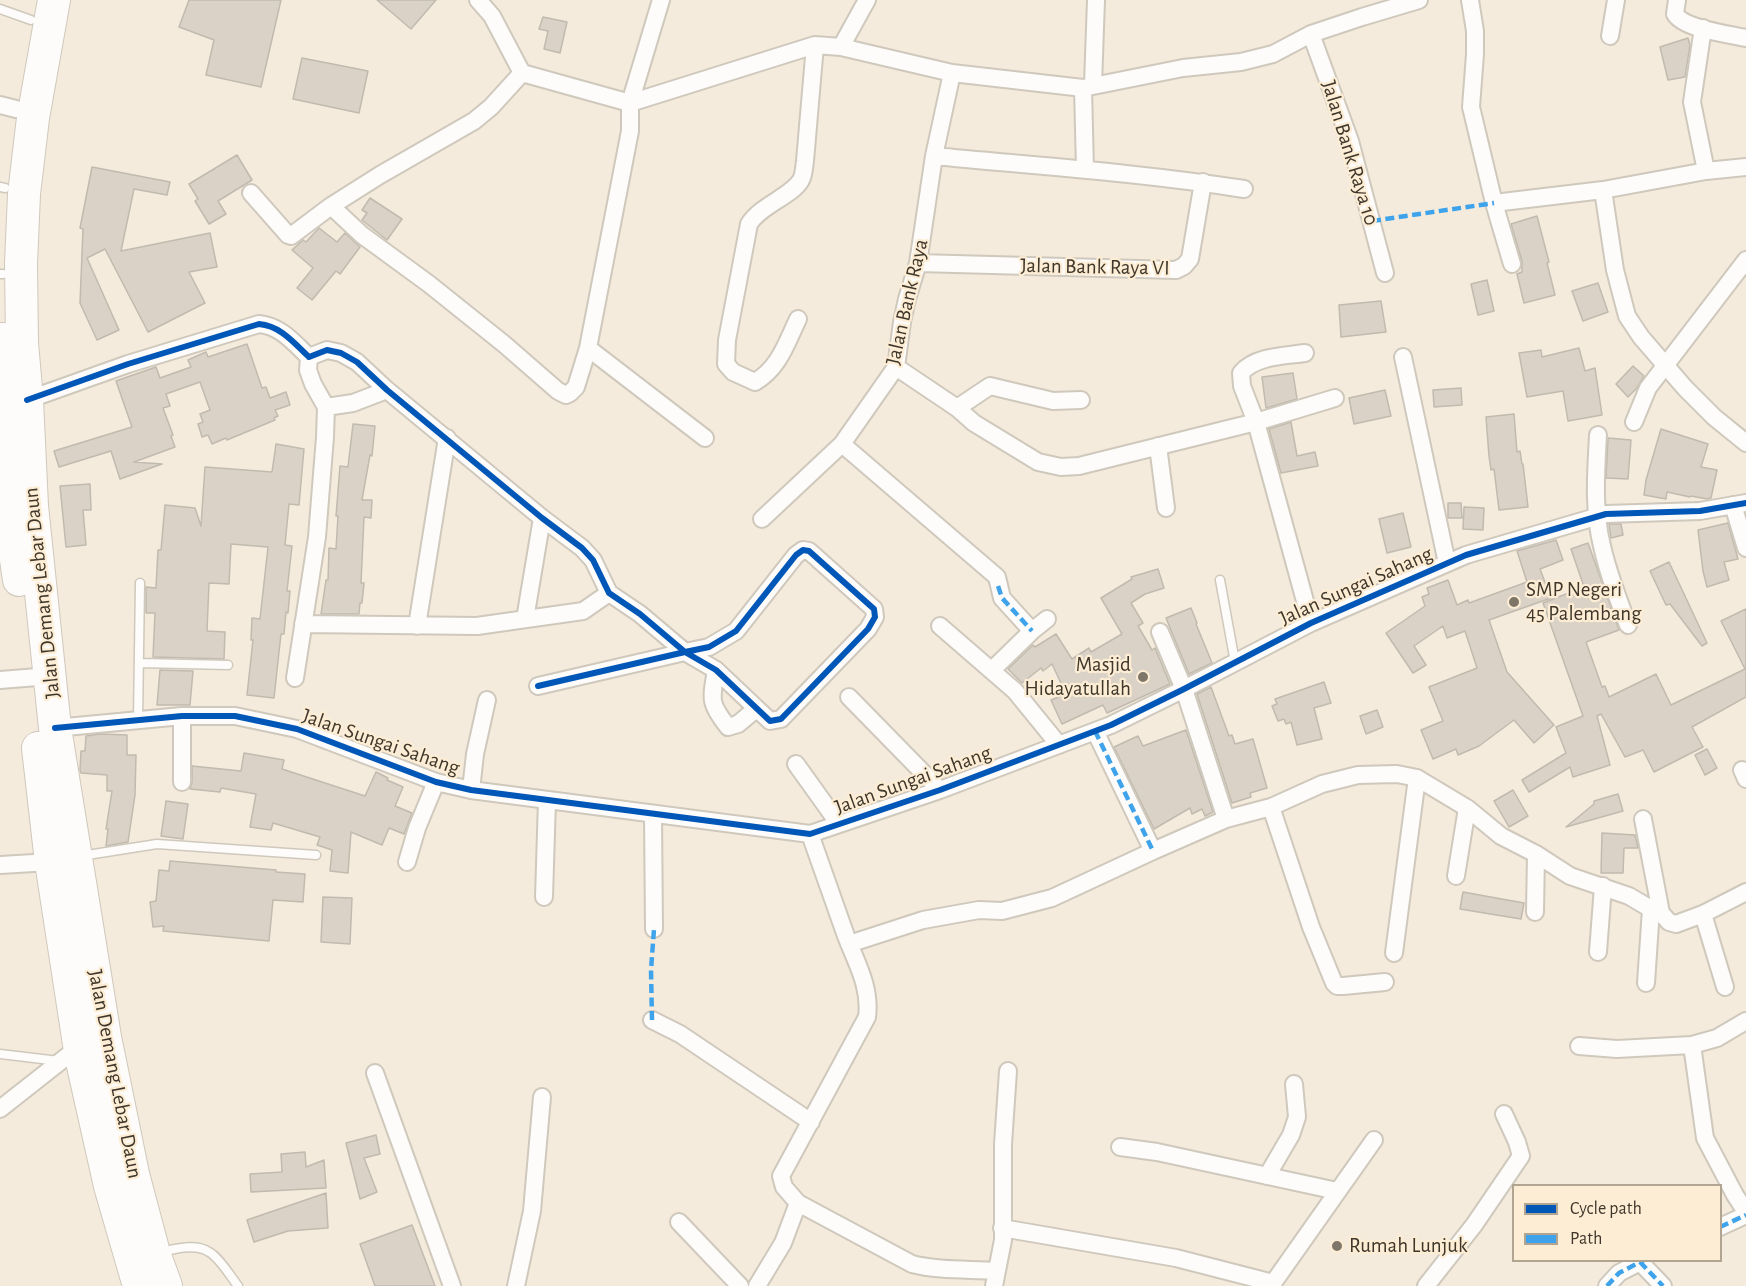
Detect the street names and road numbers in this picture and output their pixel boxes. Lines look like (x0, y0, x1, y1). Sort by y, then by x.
street label: Jalan Bank Raya 10 (1316, 78, 1384, 228)
street label: Jalan Bank Raya (880, 237, 934, 367)
street label: Jalan Bank Raya VI (1020, 253, 1170, 281)
street label: Jalan Demang Lebar Daun (18, 486, 66, 700)
street label: Jalan Sungai Sahang (1276, 541, 1436, 631)
street label: Jalan Sungai Sahang (299, 703, 463, 781)
street label: Jalan Sungai Sahang (831, 740, 995, 820)
street label: Jalan Demang Lebar Daun (82, 967, 148, 1181)

